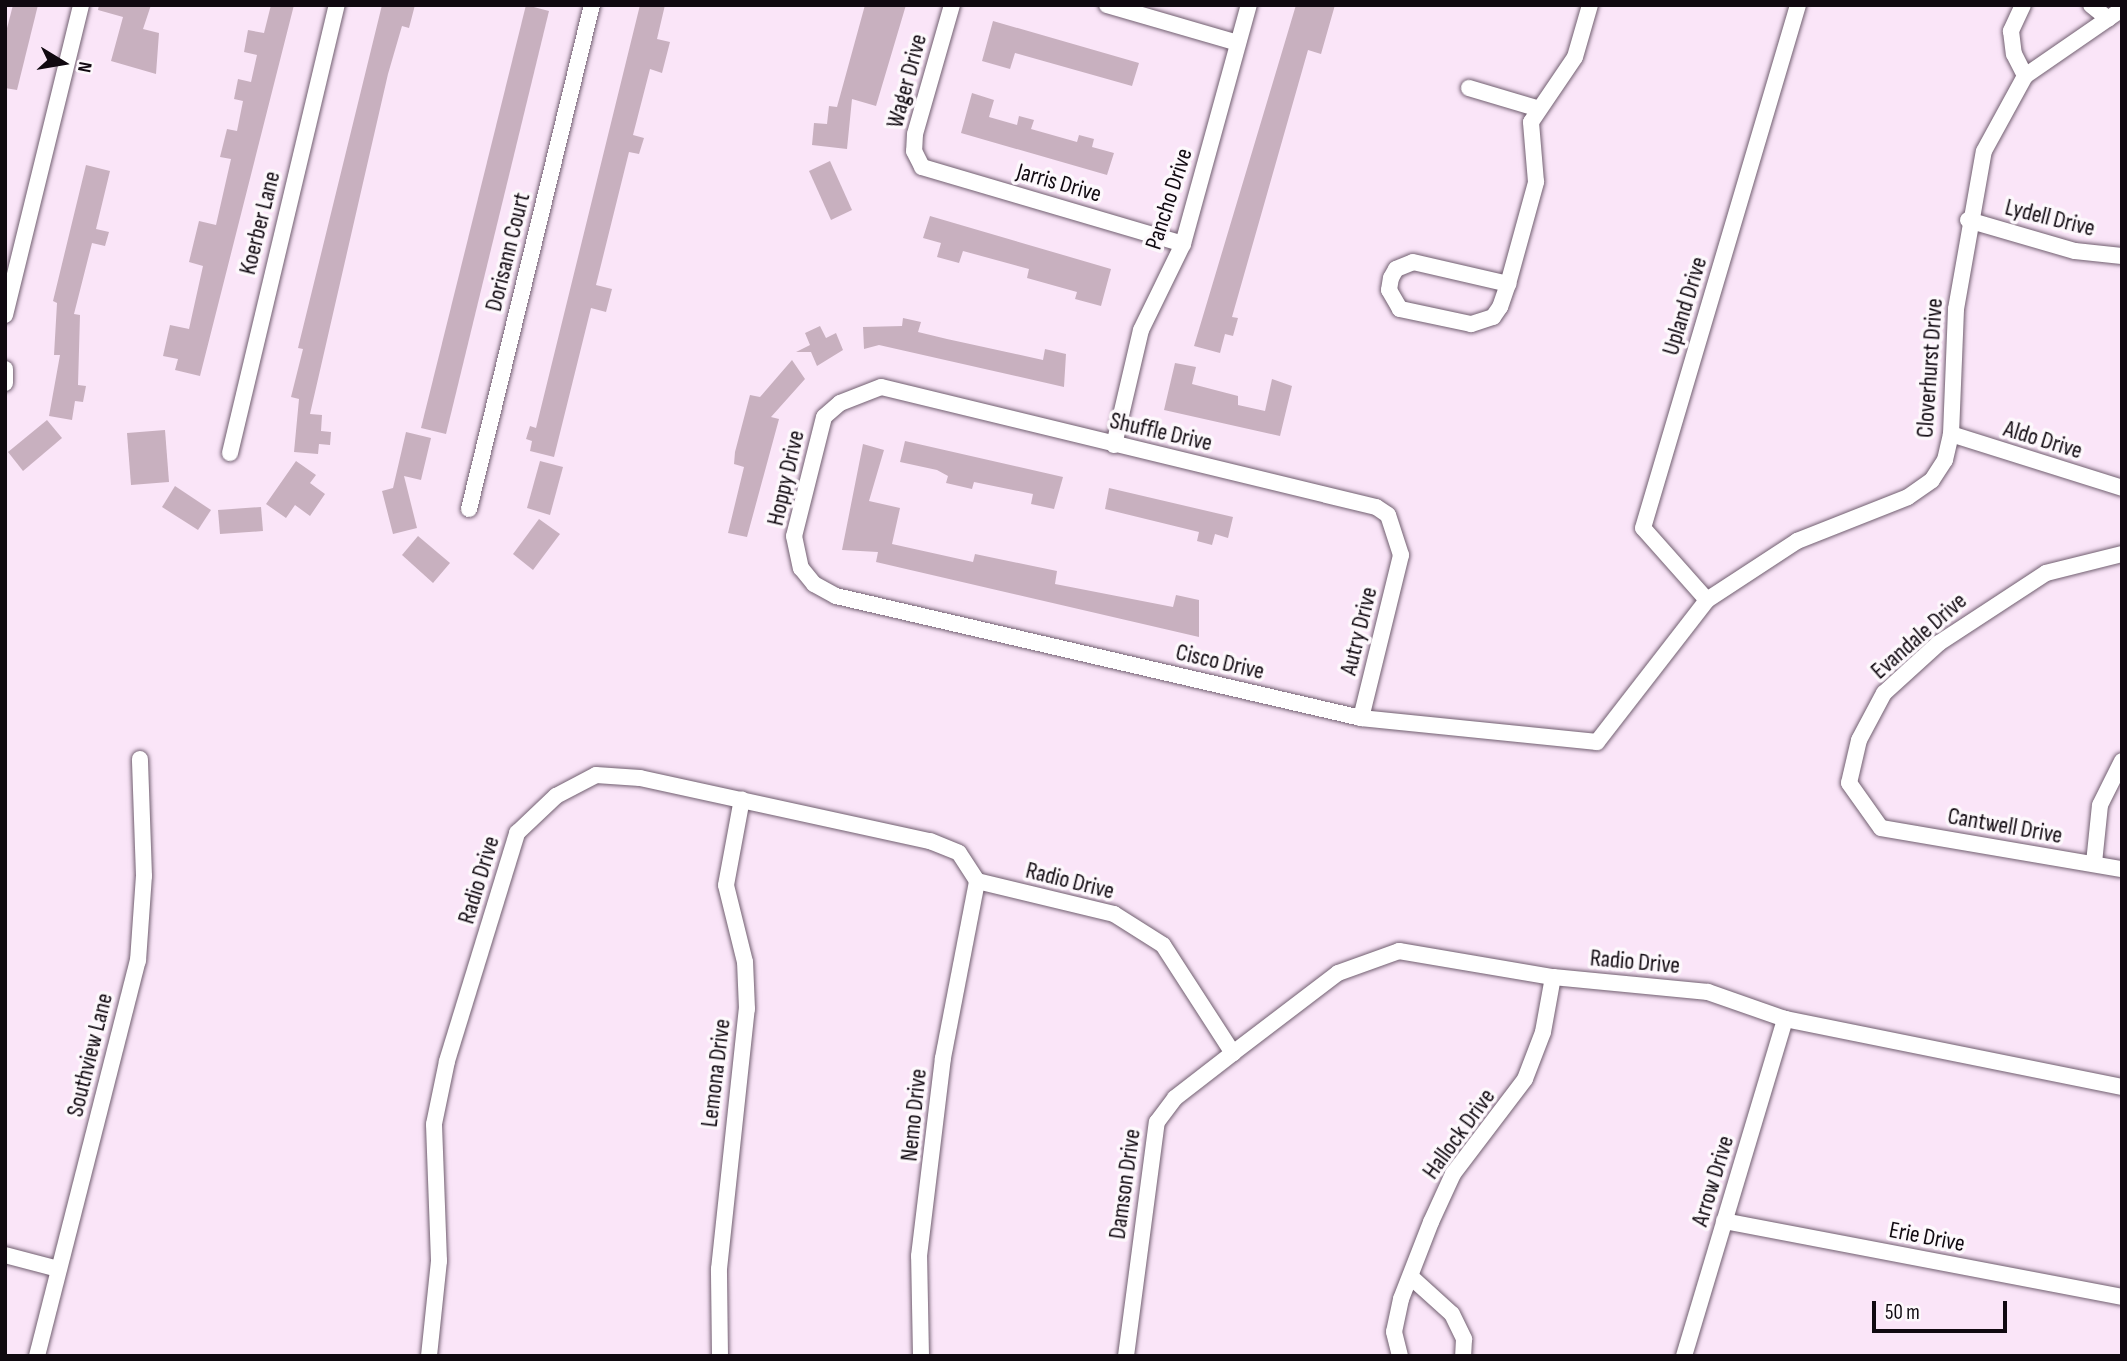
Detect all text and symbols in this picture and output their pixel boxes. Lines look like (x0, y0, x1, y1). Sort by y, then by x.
north arrow (28, 28, 98, 98)
street label: Wager Drive (881, 31, 933, 131)
text: N (72, 60, 96, 74)
street label: Pancho Drive (1139, 145, 1199, 253)
street label: Jarris Drive (1013, 157, 1105, 209)
street label: Koerber Lane (233, 168, 287, 278)
street label: Dorisann Court (479, 190, 537, 314)
street label: Lydell Drive (2002, 193, 2098, 243)
street label: Upland Drive (1656, 253, 1714, 359)
street label: Cloverhurst Drive (1911, 297, 1949, 439)
street label: Shuffle Drive (1107, 406, 1215, 458)
street label: Aldo Drive (2000, 414, 2086, 466)
street label: Hoppy Drive (761, 428, 811, 528)
street label: Autry Drive (1334, 584, 1384, 678)
street label: Evandale Drive (1865, 587, 1973, 685)
street label: Cisco Drive (1173, 638, 1267, 686)
street label: Cantwell Drive (1945, 802, 2065, 850)
street label: Radio Drive (452, 833, 506, 927)
street label: Radio Drive (1023, 856, 1117, 906)
street label: Radio Drive (1589, 944, 1681, 980)
street label: Southview Lane (61, 990, 119, 1120)
street label: Lemona Drive (695, 1017, 737, 1129)
street label: Nemo Drive (895, 1067, 933, 1163)
street label: Hallock Drive (1417, 1083, 1501, 1185)
street label: Damson Drive (1103, 1127, 1147, 1241)
street label: Arrow Drive (1686, 1132, 1740, 1230)
street label: Erie Drive (1887, 1216, 1967, 1258)
scale bar (1875, 1288, 2010, 1332)
text: 50 m (1885, 1300, 1920, 1325)

